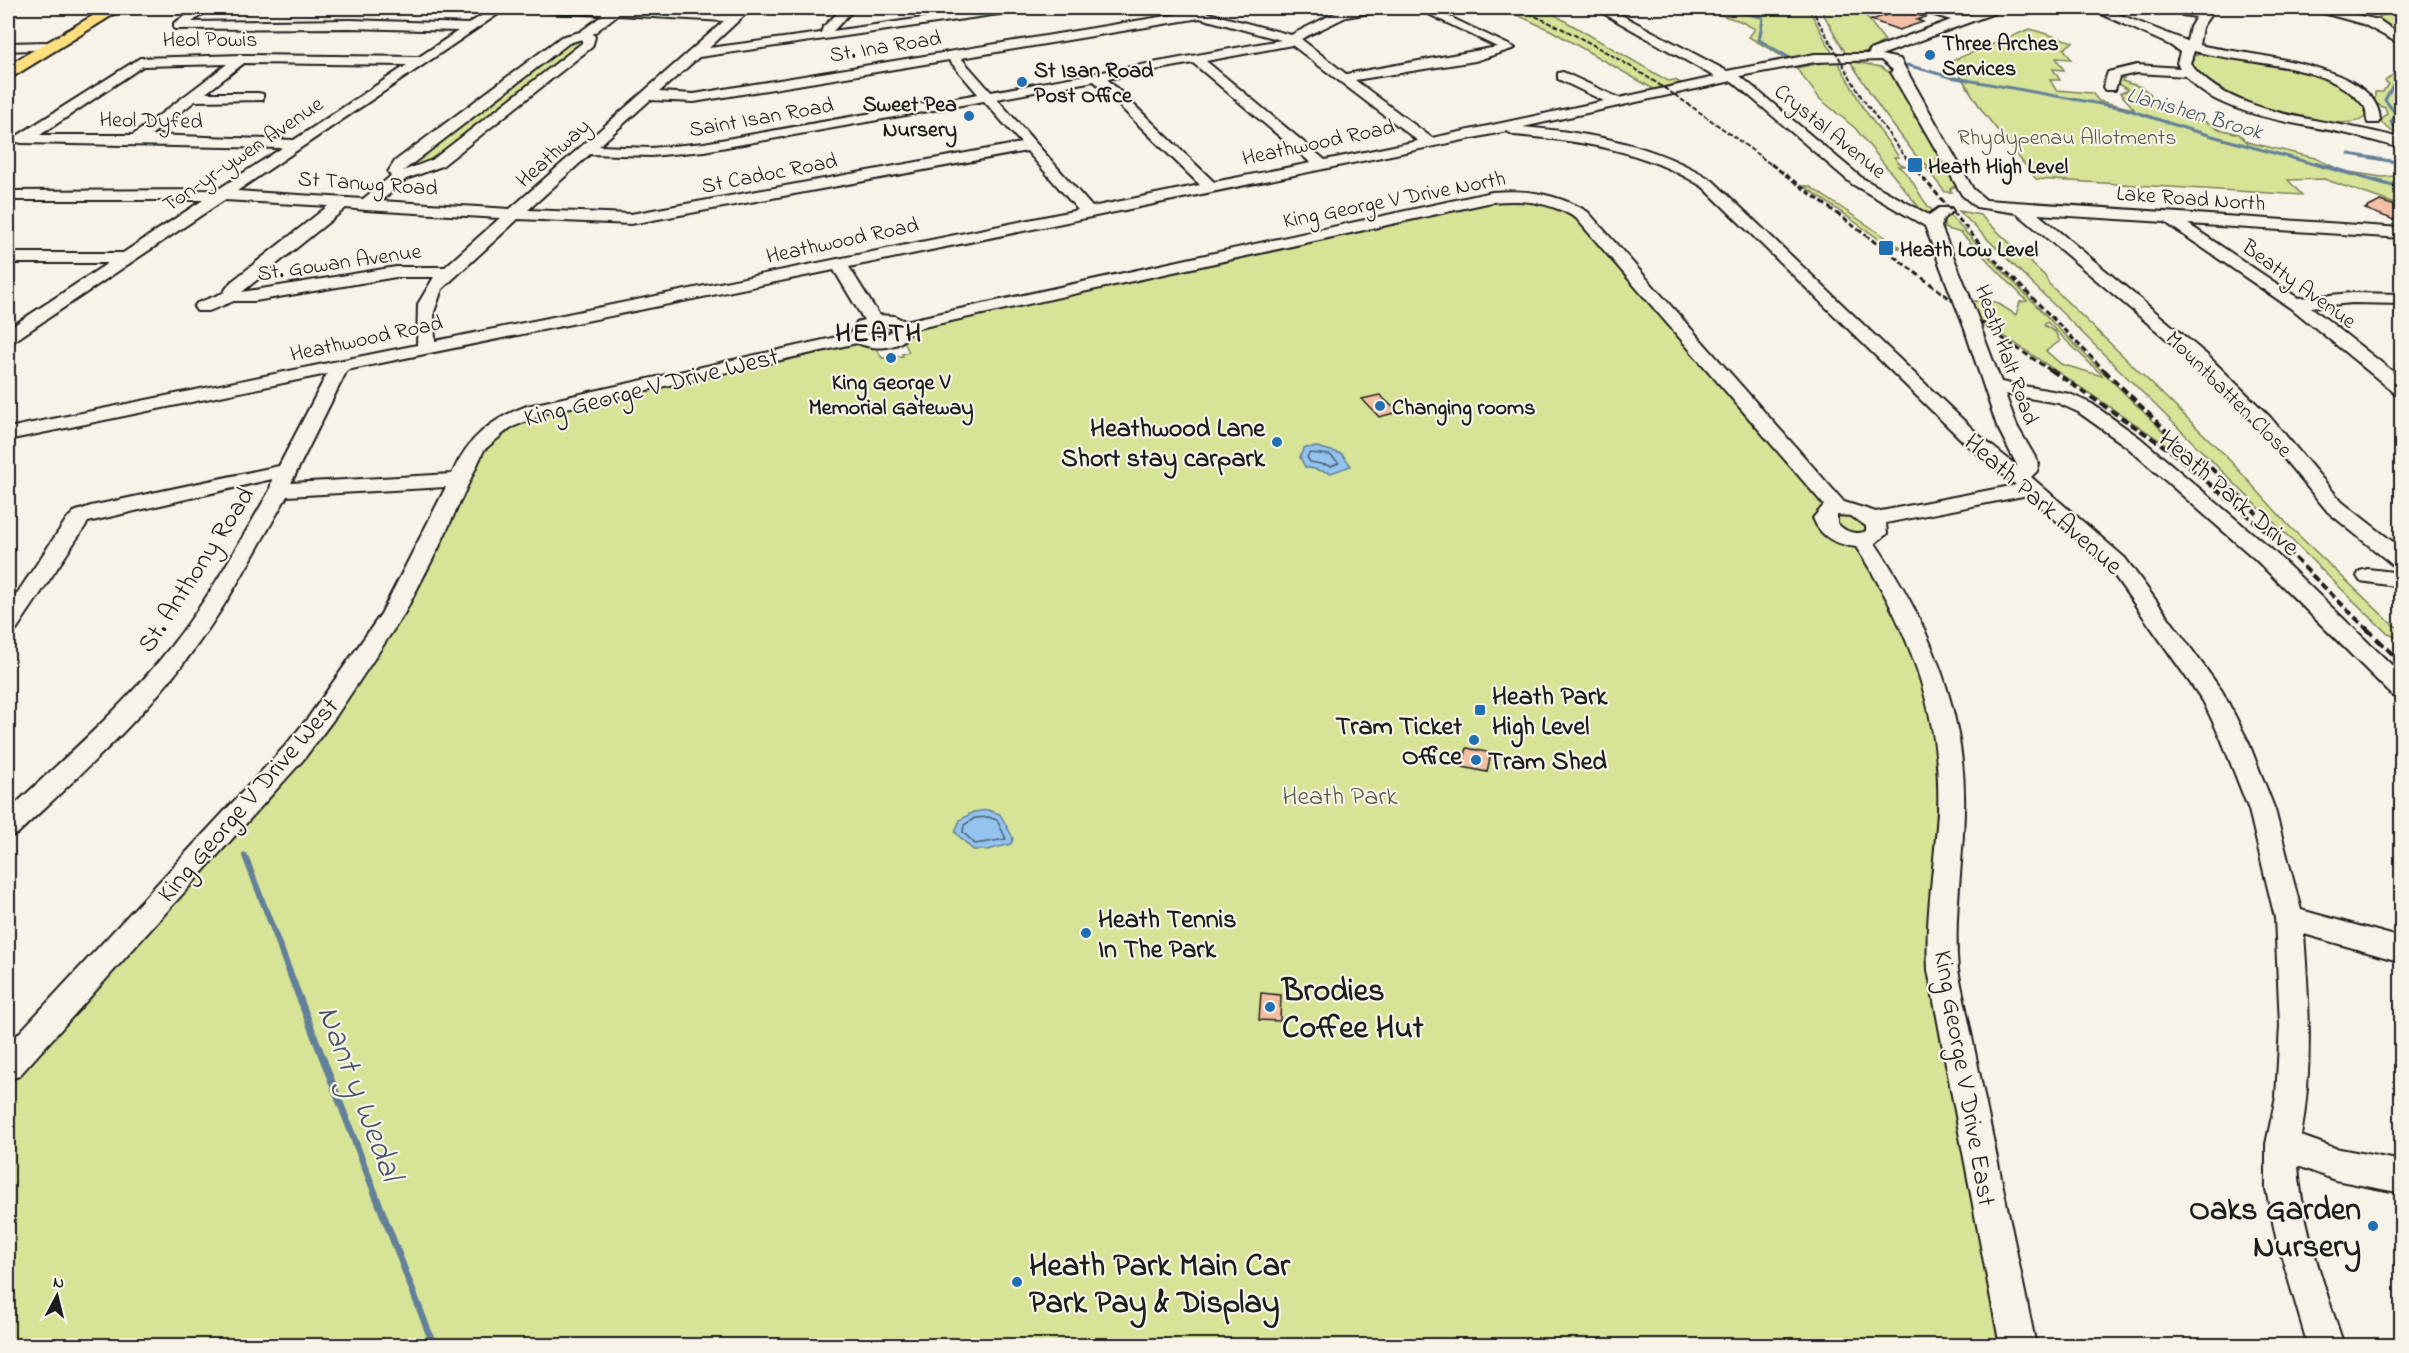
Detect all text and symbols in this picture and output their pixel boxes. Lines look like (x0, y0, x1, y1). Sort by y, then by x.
street label: St. Ina Road (827, 23, 944, 73)
street label: Heol Powis (162, 25, 258, 57)
place label: Three Arches Services (1942, 29, 2059, 86)
marker: Three Arches Services (1923, 48, 1937, 62)
place label: St Isan Road Post Office (1034, 56, 1154, 113)
marker: St Isan Road Post Office (1015, 75, 1029, 89)
street label: Crystal Avenue (1765, 77, 1892, 189)
water label: Llanishen Brook (2123, 80, 2267, 150)
street label: Ton-yr-ywen Avenue (157, 90, 331, 222)
place label: Sweet Pea Nursery (863, 90, 957, 148)
street label: Saint Isan Road (687, 91, 836, 147)
street label: Heol Dyfed (99, 105, 203, 140)
marker: Sweet Pea Nursery (962, 109, 976, 123)
street label: Heathway (510, 112, 599, 197)
street label: Heathwood Road (1239, 112, 1398, 176)
park label: Rhydypenau Allotments (1958, 123, 2176, 156)
street label: St Cadoc Road (699, 146, 840, 204)
place label: Heath High Level (1928, 152, 2069, 185)
marker: Heath High Level (1906, 156, 1924, 174)
street label: St Tanwg Road (297, 164, 439, 207)
street label: King George V Drive North (1280, 164, 1509, 239)
street label: Lake Road North (2115, 179, 2266, 221)
street label: Heathwood Road (763, 210, 922, 274)
street label: Beatty Avenue (2233, 232, 2362, 339)
place label: Heath Low Level (1900, 235, 2038, 267)
street label: St. Gowan Avenue (255, 237, 424, 291)
marker: Heath Low Level (1877, 239, 1895, 257)
street label: Heath Halt Road (1965, 281, 2045, 430)
street label: Heathwood Road (287, 308, 446, 372)
district label: HEATH (835, 315, 923, 354)
street label: Mountbatten Close (2157, 324, 2299, 466)
street label: King George V Drive West (521, 339, 783, 439)
marker: King George V Memorial Gateway (884, 351, 898, 365)
place label: King George V Memorial Gateway (808, 368, 974, 426)
place label: Changing rooms (1392, 393, 1535, 426)
marker: Changing rooms (1373, 399, 1387, 413)
place label: Heathwood Lane Short stay carpark (1061, 411, 1266, 479)
street label: Heath Park Drive (2149, 422, 2307, 567)
street label: Heath Park Avenue (1954, 425, 2130, 585)
marker: Heathwood Lane Short stay carpark (1270, 435, 1284, 449)
street label: St. Anthony Road (130, 480, 266, 661)
place label: Heath Park High Level (1492, 679, 1608, 748)
street label: King George V Drive West (149, 690, 349, 912)
marker: Heath Park High Level (1473, 703, 1487, 717)
place label: Tram Ticket Office (1335, 709, 1463, 777)
marker: Tram Ticket Office (1467, 733, 1481, 747)
place label: Tram Shed (1488, 744, 1607, 782)
marker: Tram Shed (1469, 753, 1483, 767)
park label: Heath Park (1282, 779, 1398, 817)
place label: Heath Tennis In The Park (1098, 902, 1236, 970)
marker: Heath Tennis In The Park (1079, 926, 1093, 940)
street label: King George V Drive East (1922, 948, 2004, 1210)
place label: Brodies Coffee Hut (1280, 969, 1424, 1053)
water label: Nant y Wedal (303, 999, 415, 1191)
marker: Brodies Coffee Hut (1263, 1000, 1277, 1014)
place label: Oaks Garden Nursery (2189, 1188, 2361, 1273)
marker: Oaks Garden Nursery (2366, 1219, 2380, 1233)
place label: Heath Park Main Car Park Pay & Display (1029, 1244, 1291, 1329)
north arrow (27, 1266, 87, 1326)
text: N (52, 1271, 66, 1296)
marker: Heath Park Main Car Park Pay & Display (1010, 1275, 1024, 1289)

